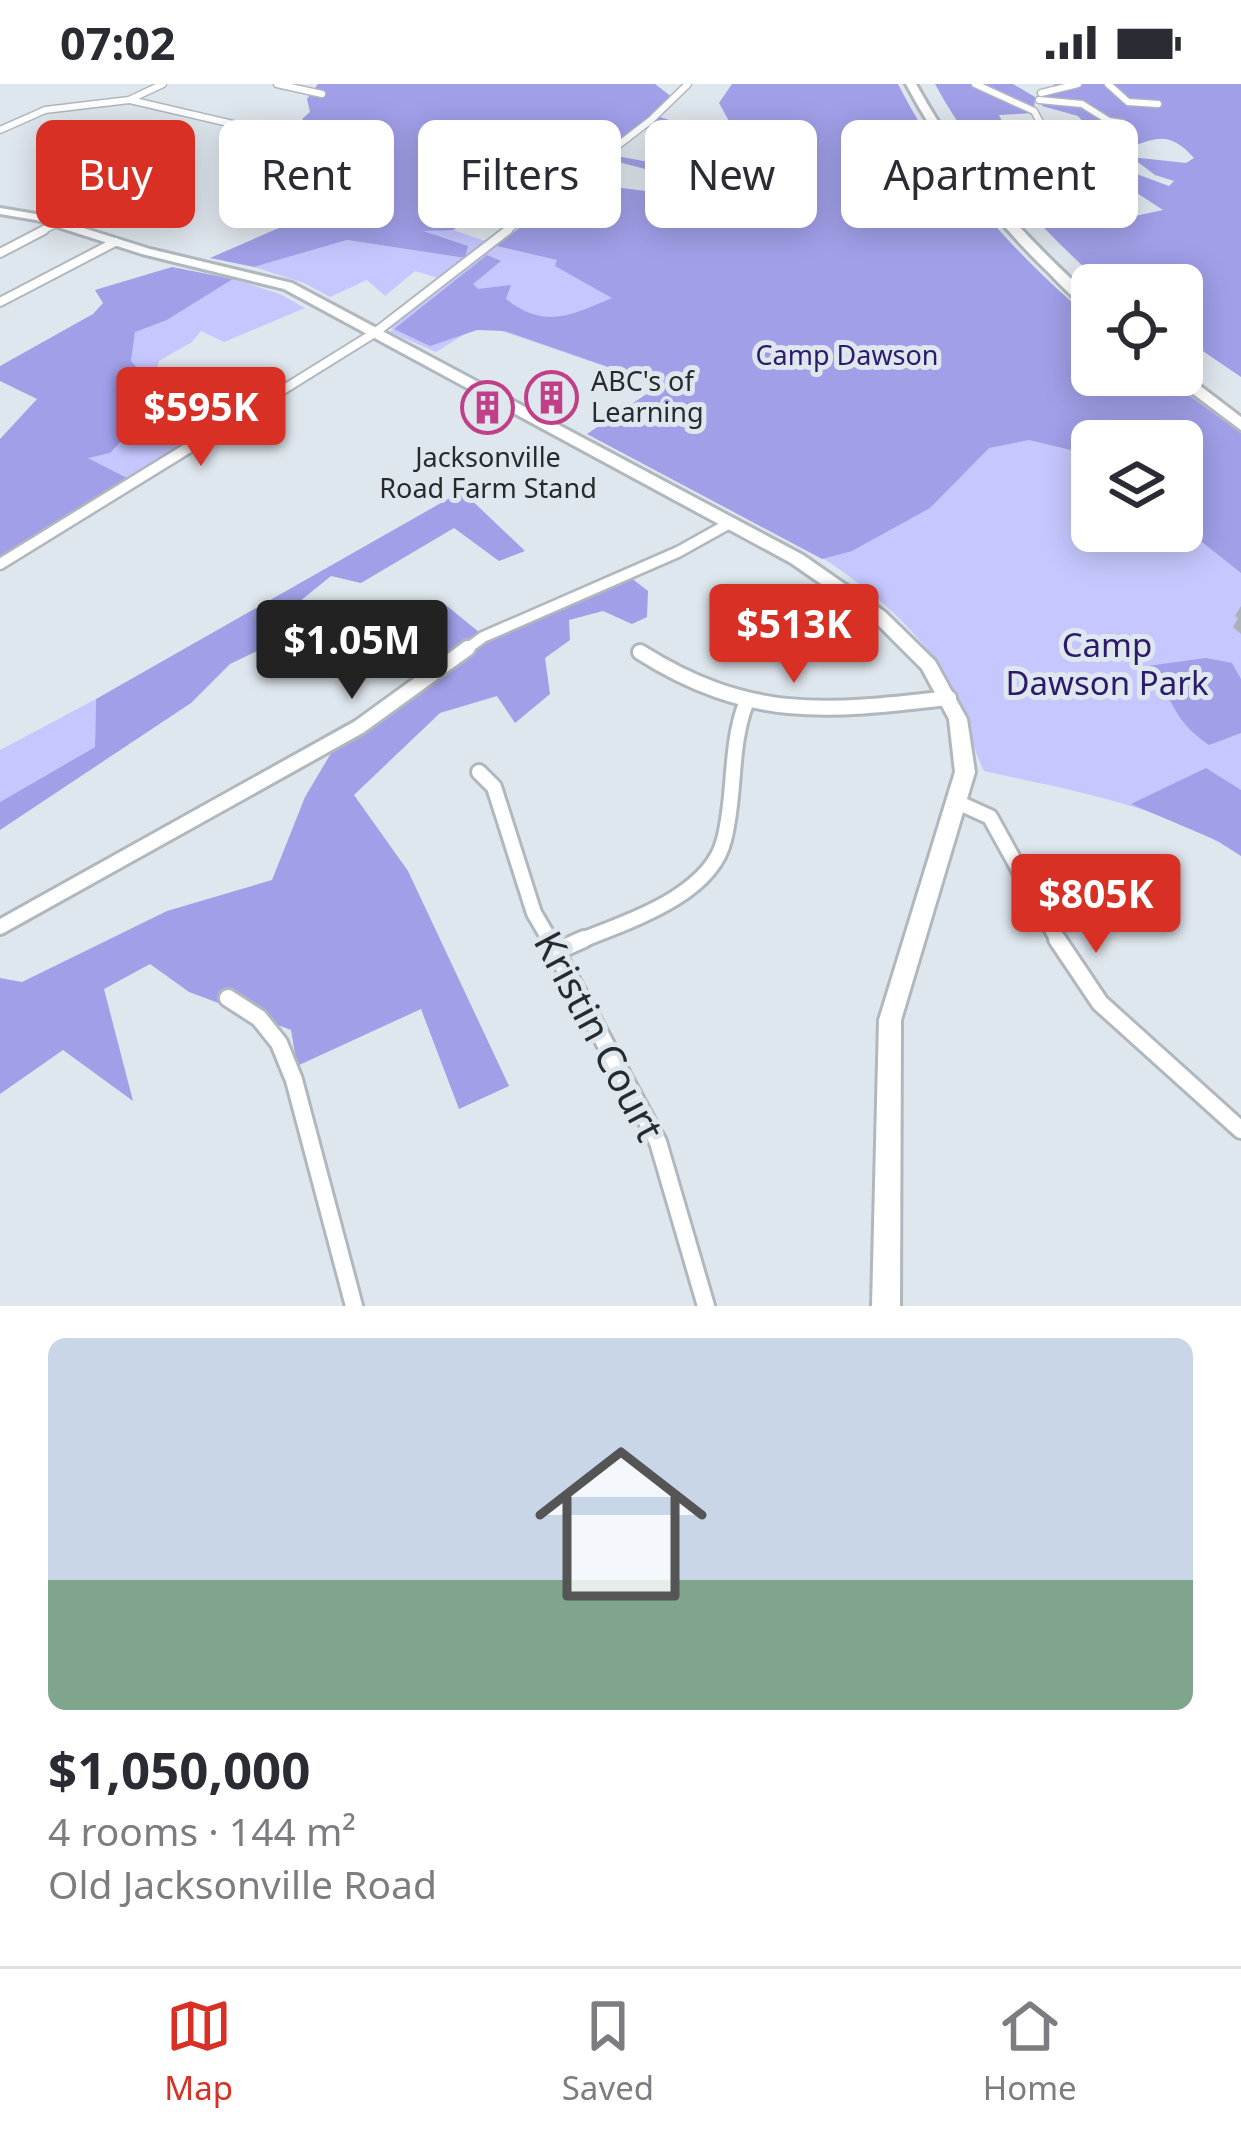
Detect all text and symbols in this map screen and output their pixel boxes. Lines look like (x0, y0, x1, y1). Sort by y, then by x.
text: 07:02 (60, 12, 176, 73)
chip: Buy (36, 120, 195, 228)
chip: Rent (219, 120, 394, 228)
chip: Filters (418, 120, 621, 228)
chip: New (645, 120, 817, 228)
chip: Apartment (841, 120, 1138, 228)
map controls (1071, 264, 1203, 552)
button: locate (1071, 264, 1203, 396)
park label: Camp Dawson (755, 336, 939, 373)
place label: ABC's of Learning (591, 362, 704, 430)
pin: $595K (117, 367, 285, 469)
building icon: ABC's of Learning (524, 370, 580, 426)
text: $595K (143, 379, 259, 432)
building icon: Jacksonville Road Farm Stand (460, 380, 516, 436)
button: layers (1071, 420, 1203, 552)
place label: Jacksonville Road Farm Stand (379, 438, 597, 506)
pin: $513K (710, 584, 878, 686)
text: $513K (736, 596, 852, 649)
pin: $1.05M (254, 600, 450, 702)
text: $1.05M (284, 612, 420, 665)
park label: Camp Dawson Park (1005, 622, 1209, 705)
pin: $805K (1012, 854, 1180, 956)
text: $805K (1038, 866, 1154, 919)
street label: Kristin Court (523, 921, 678, 1149)
icon: home (513, 1416, 729, 1632)
text: $1,050,000 (48, 1734, 310, 1804)
text: 4 rooms · 144 m² (48, 1804, 356, 1857)
text: Old Jacksonville Road (48, 1857, 437, 1910)
tab: Map (164, 1993, 233, 2110)
tab: Saved (562, 1993, 654, 2110)
tab: Home (983, 1993, 1077, 2110)

